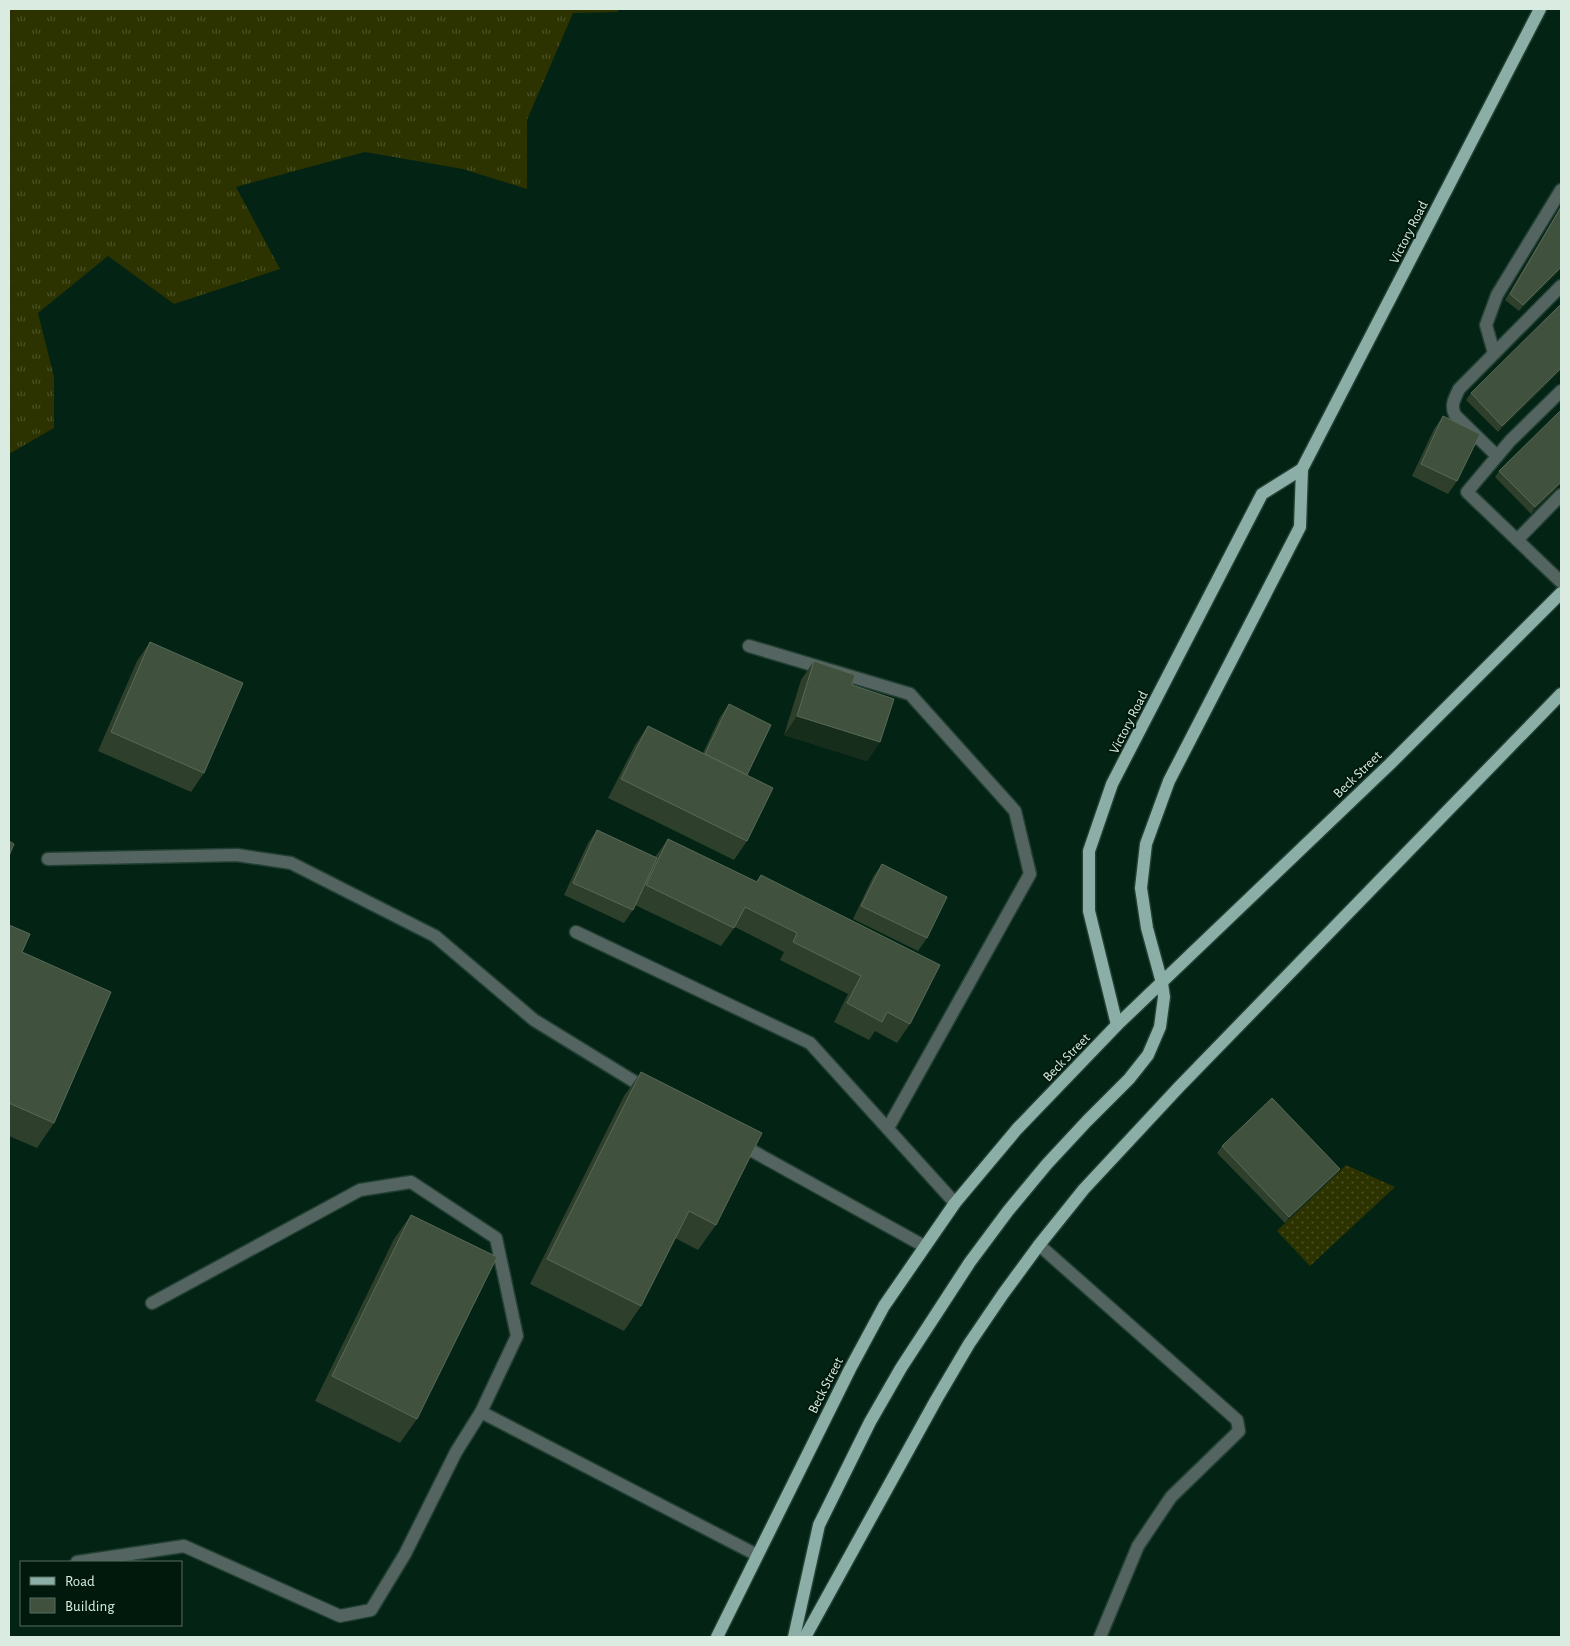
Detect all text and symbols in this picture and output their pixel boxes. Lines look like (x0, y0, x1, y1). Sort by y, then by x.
street label: Victory Road (1387, 199, 1431, 266)
street label: Victory Road (1107, 689, 1151, 756)
street label: Beck Street (1331, 748, 1385, 801)
street label: Beck Street (1041, 1031, 1093, 1084)
street label: Beck Street (806, 1355, 846, 1416)
legend (20, 1561, 182, 1626)
text: Road (65, 1574, 95, 1589)
text: Building (65, 1599, 115, 1614)

